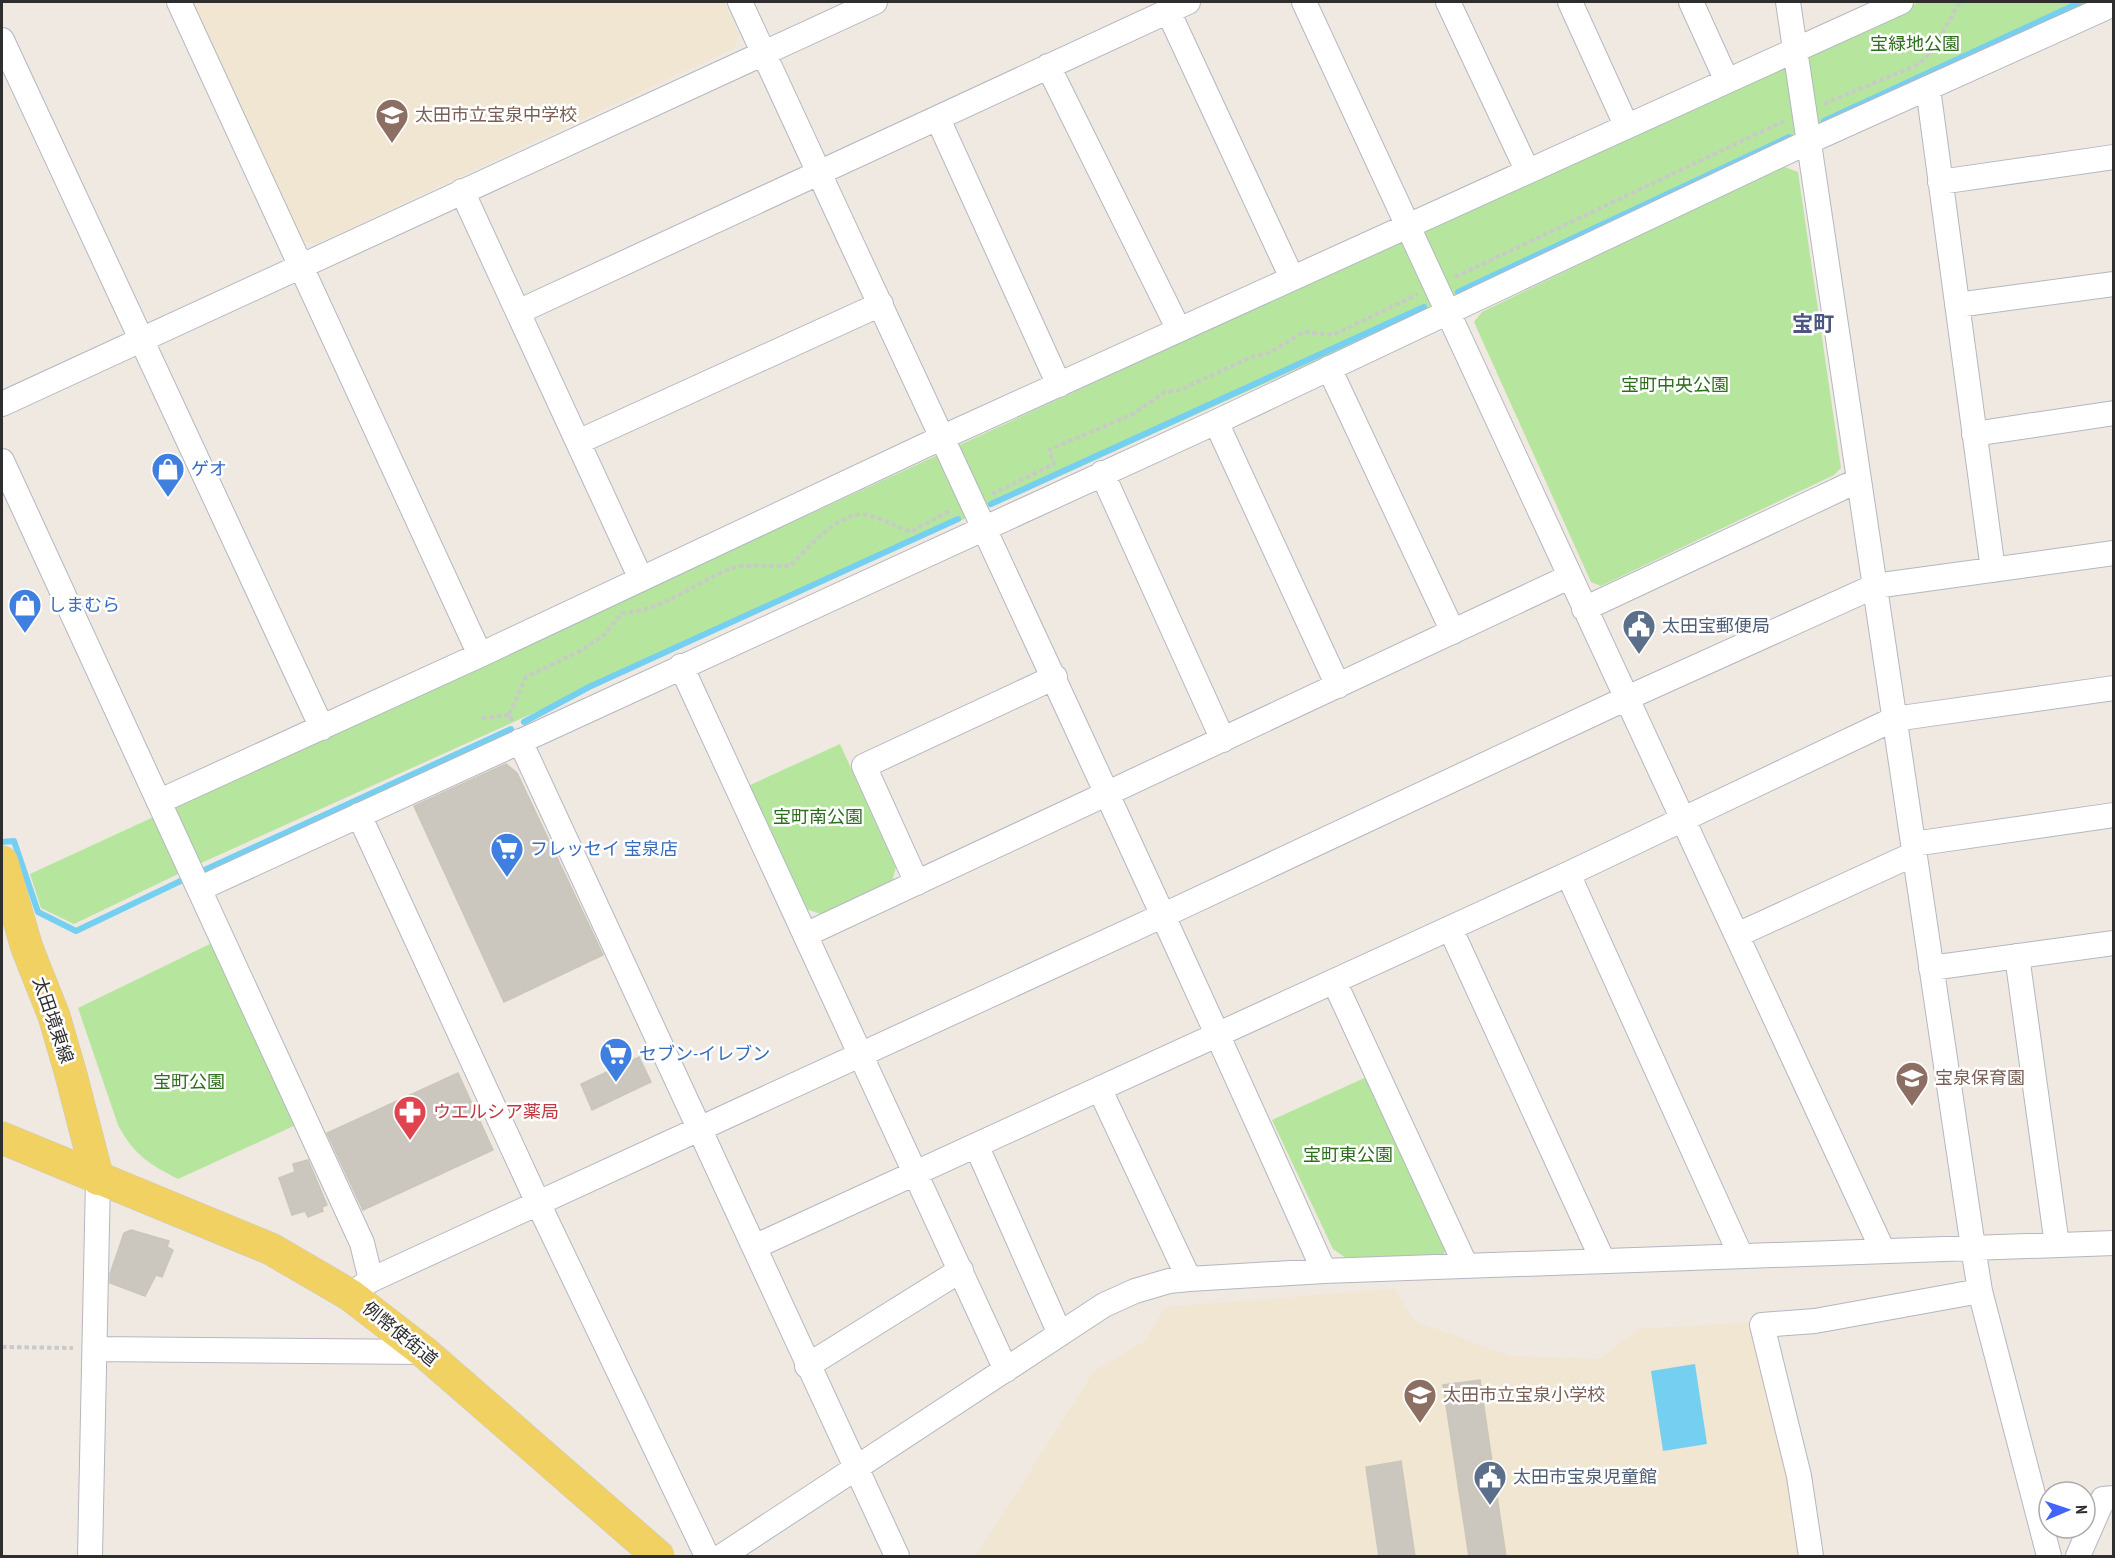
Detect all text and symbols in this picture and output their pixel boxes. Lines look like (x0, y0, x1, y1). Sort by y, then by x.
park label: 宝緑地公園 (1870, 32, 1960, 55)
school or university icon: 太田市立宝泉中学校 (374, 97, 410, 144)
place label: 太田市立宝泉中学校 (415, 103, 577, 126)
district label: 宝町 (1792, 310, 1834, 337)
park label: 宝町中央公園 (1621, 373, 1729, 396)
shop icon: ゲオ (150, 451, 186, 498)
place label: ゲオ (191, 457, 227, 480)
shop icon: しまむら (7, 587, 43, 634)
place label: しまむら (48, 593, 120, 616)
public building icon: 太田宝郵便局 (1621, 608, 1657, 655)
place label: 太田宝郵便局 (1662, 614, 1770, 637)
park label: 宝町南公園 (773, 805, 863, 828)
supermarket icon: フレッセイ 宝泉店 (489, 831, 525, 878)
place label: フレッセイ 宝泉店 (530, 837, 678, 860)
street label: 太田境東線 (28, 974, 79, 1066)
supermarket icon: セブン-イレブン (598, 1036, 634, 1083)
place label: セブン-イレブン (639, 1042, 770, 1065)
school or university icon: 宝泉保育園 (1894, 1060, 1930, 1107)
place label: 宝泉保育園 (1935, 1066, 2025, 1089)
park label: 宝町公園 (153, 1070, 225, 1093)
pharmacy icon: ウエルシア薬局 (392, 1094, 428, 1141)
place label: ウエルシア薬局 (433, 1100, 559, 1123)
park label: 宝町東公園 (1303, 1143, 1393, 1166)
street label: 例幣使街道 (358, 1296, 443, 1371)
school or university icon: 太田市立宝泉小学校 (1402, 1377, 1438, 1424)
place label: 太田市立宝泉小学校 (1443, 1383, 1605, 1406)
public building icon: 太田市宝泉児童館 (1472, 1459, 1508, 1506)
place label: 太田市宝泉児童館 (1513, 1465, 1657, 1488)
north arrow (2037, 1480, 2097, 1540)
text: N (2072, 1505, 2092, 1514)

